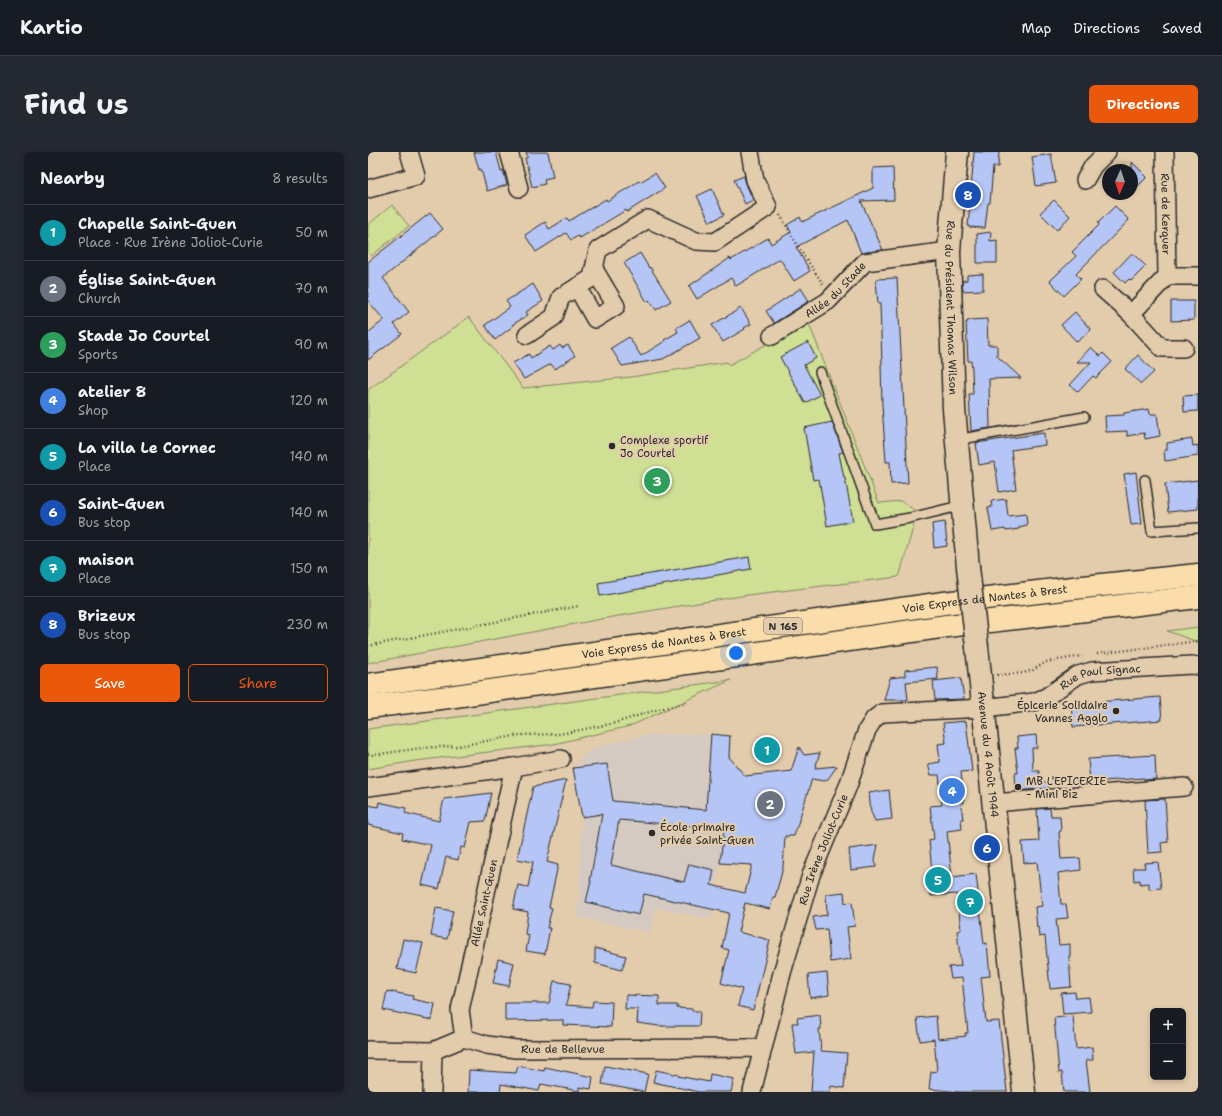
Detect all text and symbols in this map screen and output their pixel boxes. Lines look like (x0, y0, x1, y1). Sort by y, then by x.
text: Kartio (20, 15, 83, 40)
text: Map (1022, 19, 1052, 37)
text: Directions (1074, 19, 1140, 37)
text: Saved (1162, 19, 1202, 37)
text: Find us (24, 85, 129, 123)
button: Directions (1089, 85, 1198, 123)
north arrow (1102, 164, 1138, 200)
text: Nearby (40, 167, 105, 189)
text: 8 results (272, 170, 328, 187)
street label: Rue de Kerquer (1157, 173, 1174, 255)
pin: 8 (955, 180, 981, 210)
text: Chapelle Saint-Guen (78, 214, 236, 234)
street label: Rue du Président Thomas Wilson (941, 220, 961, 395)
text: 1 (50, 224, 56, 241)
text: 50 m (295, 224, 328, 241)
text: Place · Rue Irène Joliot-Curie (78, 234, 263, 251)
street label: Allée du Stade (802, 258, 870, 322)
text: Église Saint-Guen (78, 270, 216, 290)
text: 2 (48, 280, 58, 297)
text: 70 m (294, 280, 328, 297)
text: Church (78, 290, 121, 307)
text: Stade Jo Courtel (78, 326, 210, 346)
text: 3 (48, 336, 58, 353)
text: 90 m (294, 336, 328, 353)
text: Sports (78, 346, 118, 363)
text: atelier 8 (78, 382, 146, 402)
text: 4 (48, 392, 58, 409)
text: 120 m (290, 392, 328, 409)
text: Shop (78, 402, 108, 419)
place label: Complexe sportif Jo Courtel (620, 433, 709, 461)
text: La villa Le Cornec (78, 438, 216, 458)
marker: Complexe sportif Jo Courtel (607, 441, 617, 451)
text: 5 (49, 448, 57, 465)
text: 140 m (289, 448, 328, 465)
text: Place (78, 458, 111, 475)
pin: 3 (644, 466, 670, 496)
text: Saint-Guen (78, 494, 165, 514)
text: 6 (48, 504, 58, 521)
text: 140 m (289, 504, 328, 521)
text: Bus stop (78, 514, 130, 531)
text: maison (78, 550, 134, 570)
text: 7 (48, 560, 58, 577)
text: 150 m (290, 560, 328, 577)
text: Place (78, 570, 111, 587)
street label: Voie Express de Nantes à Brest (902, 582, 1068, 617)
text: Brizeux (78, 606, 135, 626)
text: 8 (48, 616, 58, 633)
text: 230 m (286, 616, 328, 633)
road number: N 165 (764, 618, 802, 634)
street label: Voie Express de Nantes à Brest (581, 624, 748, 662)
text: Bus stop (78, 626, 130, 643)
your location (726, 643, 746, 663)
street label: Rue Paul Signac (1057, 661, 1142, 694)
button: Save (40, 664, 180, 702)
button: Share (188, 664, 328, 702)
street label: Avenue du 4 Août 1944 (974, 690, 1002, 819)
place label: Épicerie Solidaire Vannes Agglo (1017, 697, 1108, 726)
marker: Épicerie Solidaire Vannes Agglo (1111, 706, 1121, 716)
pin: 1 (754, 735, 780, 765)
place label: MB L'EPICERIE - Mini Biz (1026, 774, 1107, 802)
pin: 4 (939, 776, 965, 806)
marker: MB L'EPICERIE - Mini Biz (1013, 782, 1023, 792)
pin: 2 (757, 789, 783, 819)
street label: Rue Irène Joliot-Curie (795, 792, 852, 907)
place label: École primaire privée Saint-Guen (660, 819, 754, 848)
marker: École primaire privée Saint-Guen (647, 828, 657, 838)
pin: 6 (974, 833, 1000, 863)
street label: Allée Saint-Guen (467, 858, 501, 948)
pin: 5 (925, 865, 951, 895)
pin: 7 (957, 887, 983, 917)
map controls (1150, 1008, 1186, 1080)
button: + (1150, 1008, 1186, 1044)
street label: Rue de Bellevue (521, 1042, 605, 1057)
button: − (1150, 1044, 1186, 1080)

